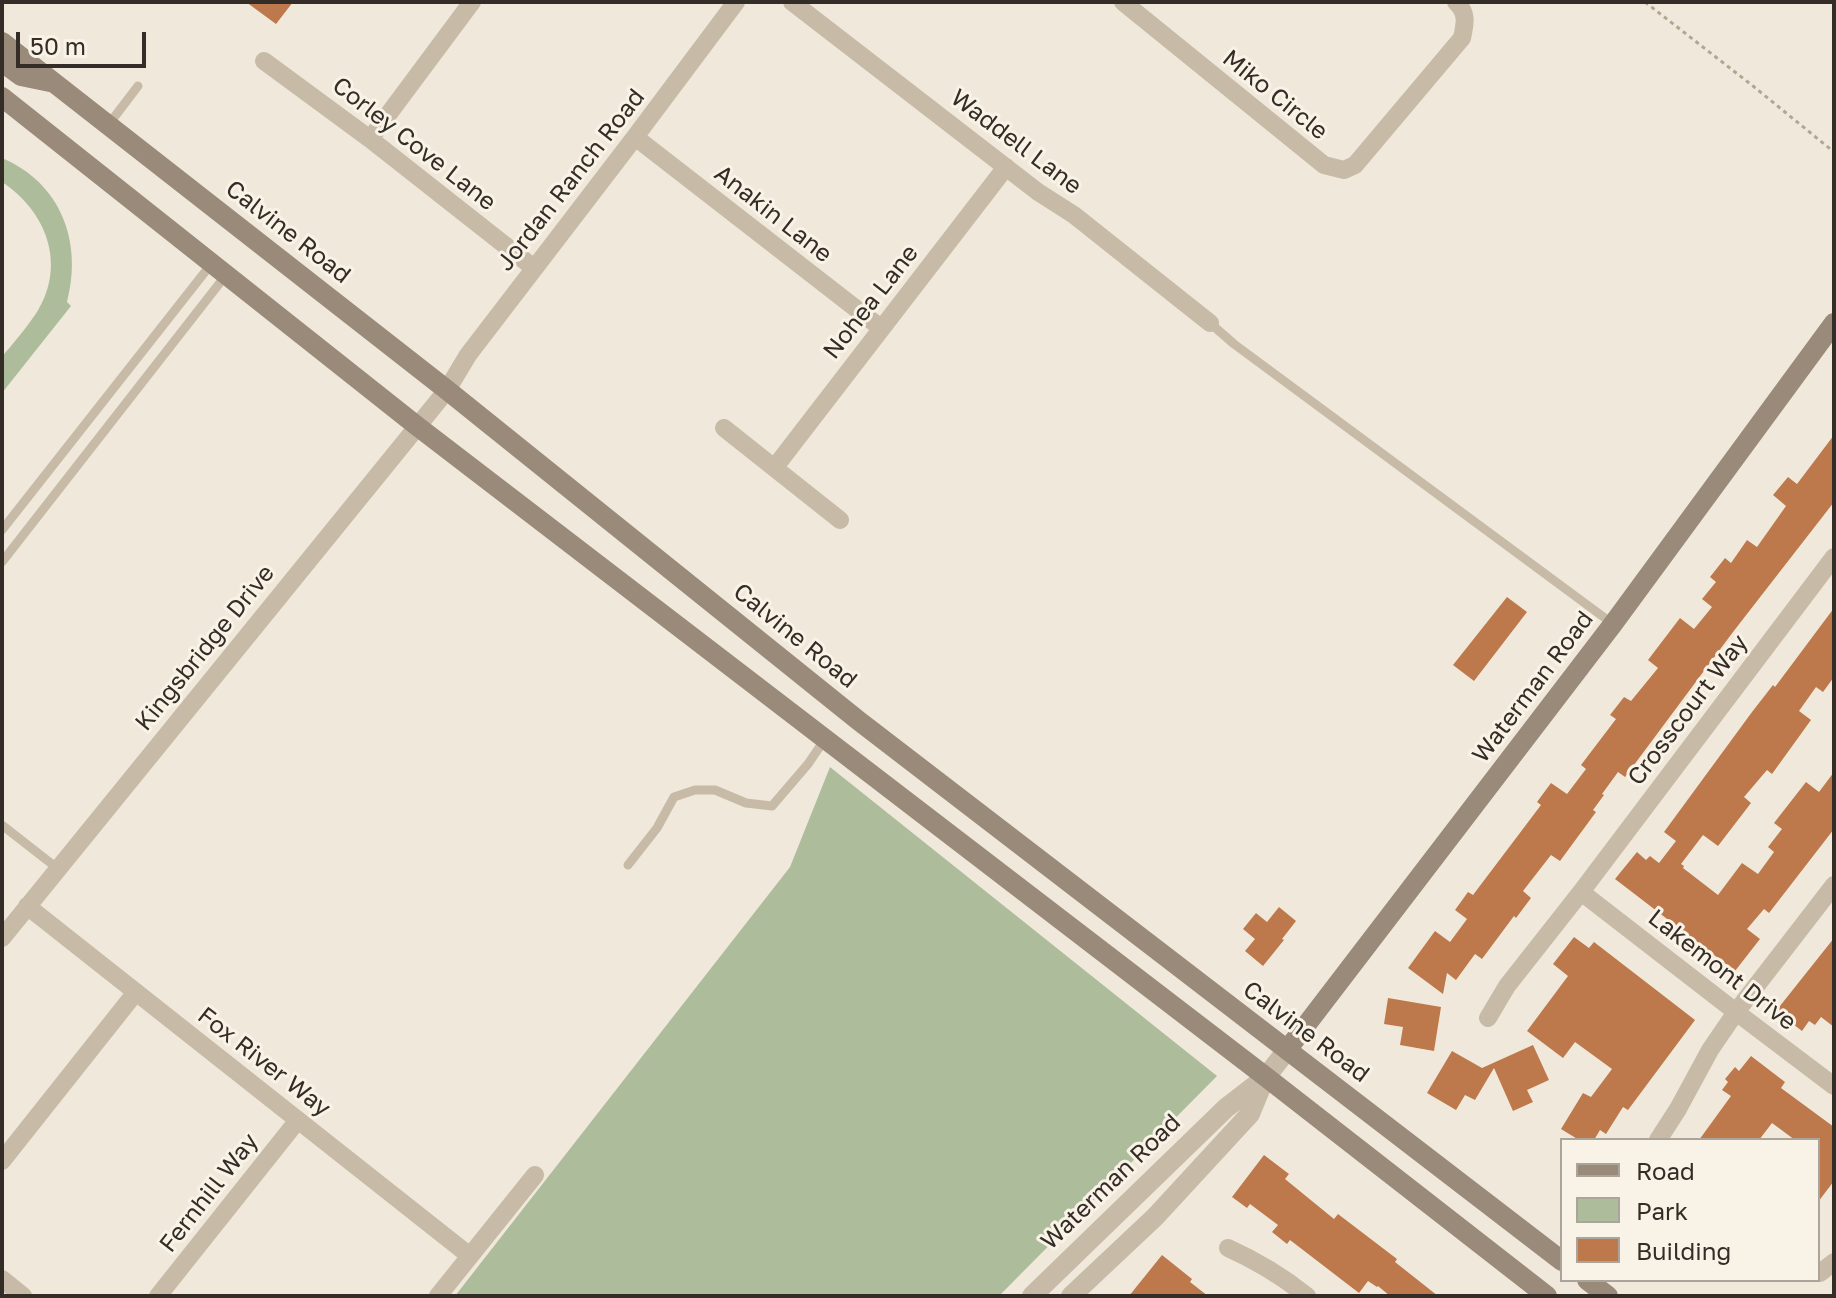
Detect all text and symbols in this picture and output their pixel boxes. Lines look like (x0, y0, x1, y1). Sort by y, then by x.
scale bar (20, 16, 150, 66)
text: 50 m (30, 31, 86, 60)
street label: Miko Circle (1217, 44, 1333, 146)
street label: Corley Cove Lane (326, 71, 502, 217)
street label: Jordan Ranch Road (491, 83, 651, 277)
street label: Waddell Lane (945, 83, 1087, 201)
street label: Anakin Lane (708, 159, 838, 269)
street label: Calvine Road (220, 174, 356, 290)
street label: Nohea Lane (817, 239, 925, 365)
street label: Kingsbridge Drive (129, 559, 281, 737)
street label: Calvine Road (727, 577, 863, 695)
street label: Waterman Road (1467, 605, 1599, 769)
street label: Crosscourt Way (1622, 629, 1754, 791)
street label: Lakemont Drive (1642, 903, 1802, 1037)
street label: Calvine Road (1237, 975, 1375, 1089)
street label: Fox River Way (192, 1001, 336, 1123)
street label: Waterman Road (1035, 1108, 1187, 1256)
street label: Fernhill Way (154, 1128, 264, 1258)
legend (1560, 1138, 1820, 1282)
text: Road (1636, 1156, 1695, 1185)
text: Park (1636, 1196, 1688, 1225)
text: Building (1636, 1236, 1731, 1265)

